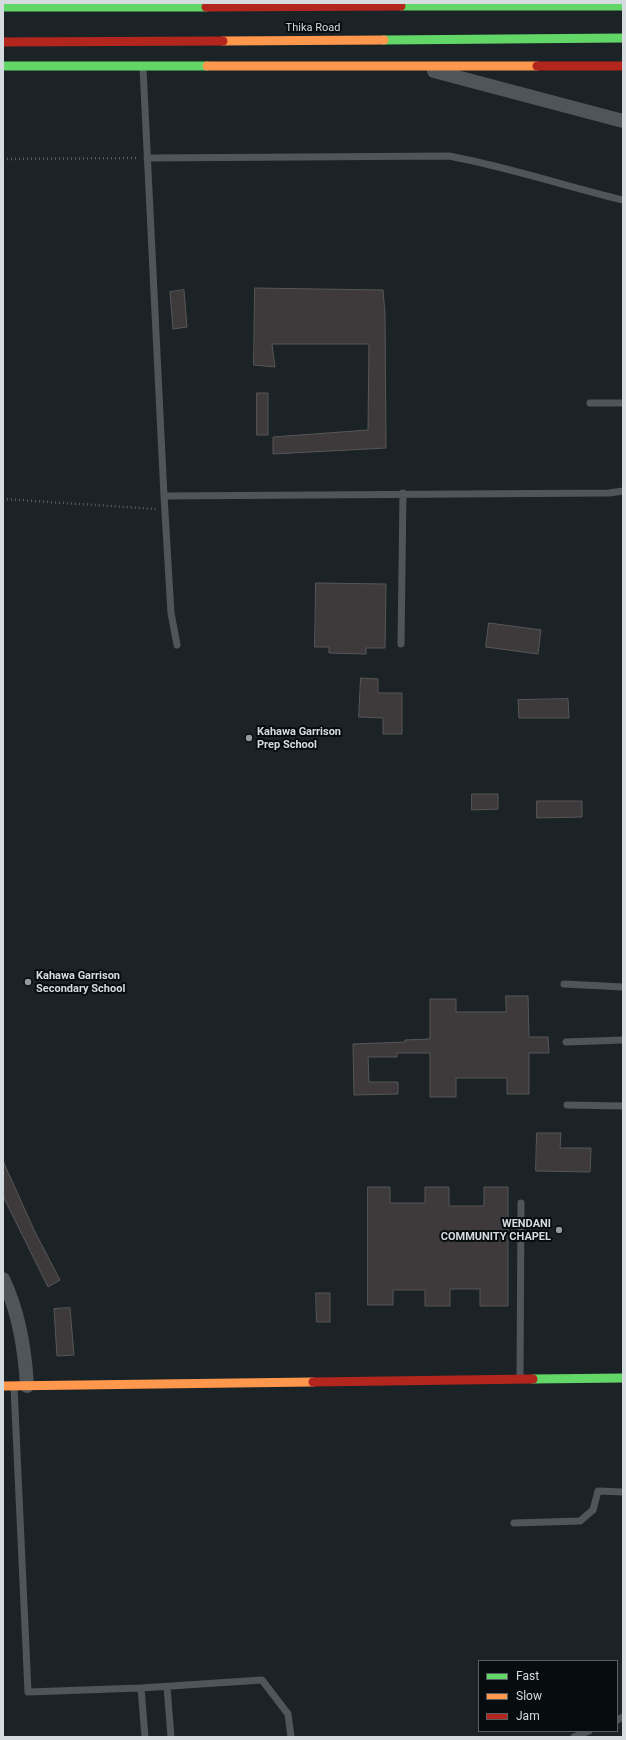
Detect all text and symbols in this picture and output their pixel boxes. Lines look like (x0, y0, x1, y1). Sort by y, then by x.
street label: Thika Road (286, 21, 340, 35)
place label: Kahawa Garrison Prep School (257, 725, 341, 751)
marker: Kahawa Garrison Prep School (244, 733, 254, 743)
place label: Kahawa Garrison Secondary School (36, 969, 125, 995)
marker: Kahawa Garrison Secondary School (23, 977, 33, 987)
place label: WENDANI COMMUNITY CHAPEL (441, 1217, 551, 1243)
marker: WENDANI COMMUNITY CHAPEL (554, 1225, 564, 1235)
legend (478, 1660, 618, 1732)
text: Fast (516, 1669, 539, 1683)
text: Slow (516, 1689, 542, 1703)
text: Jam (516, 1709, 540, 1723)

